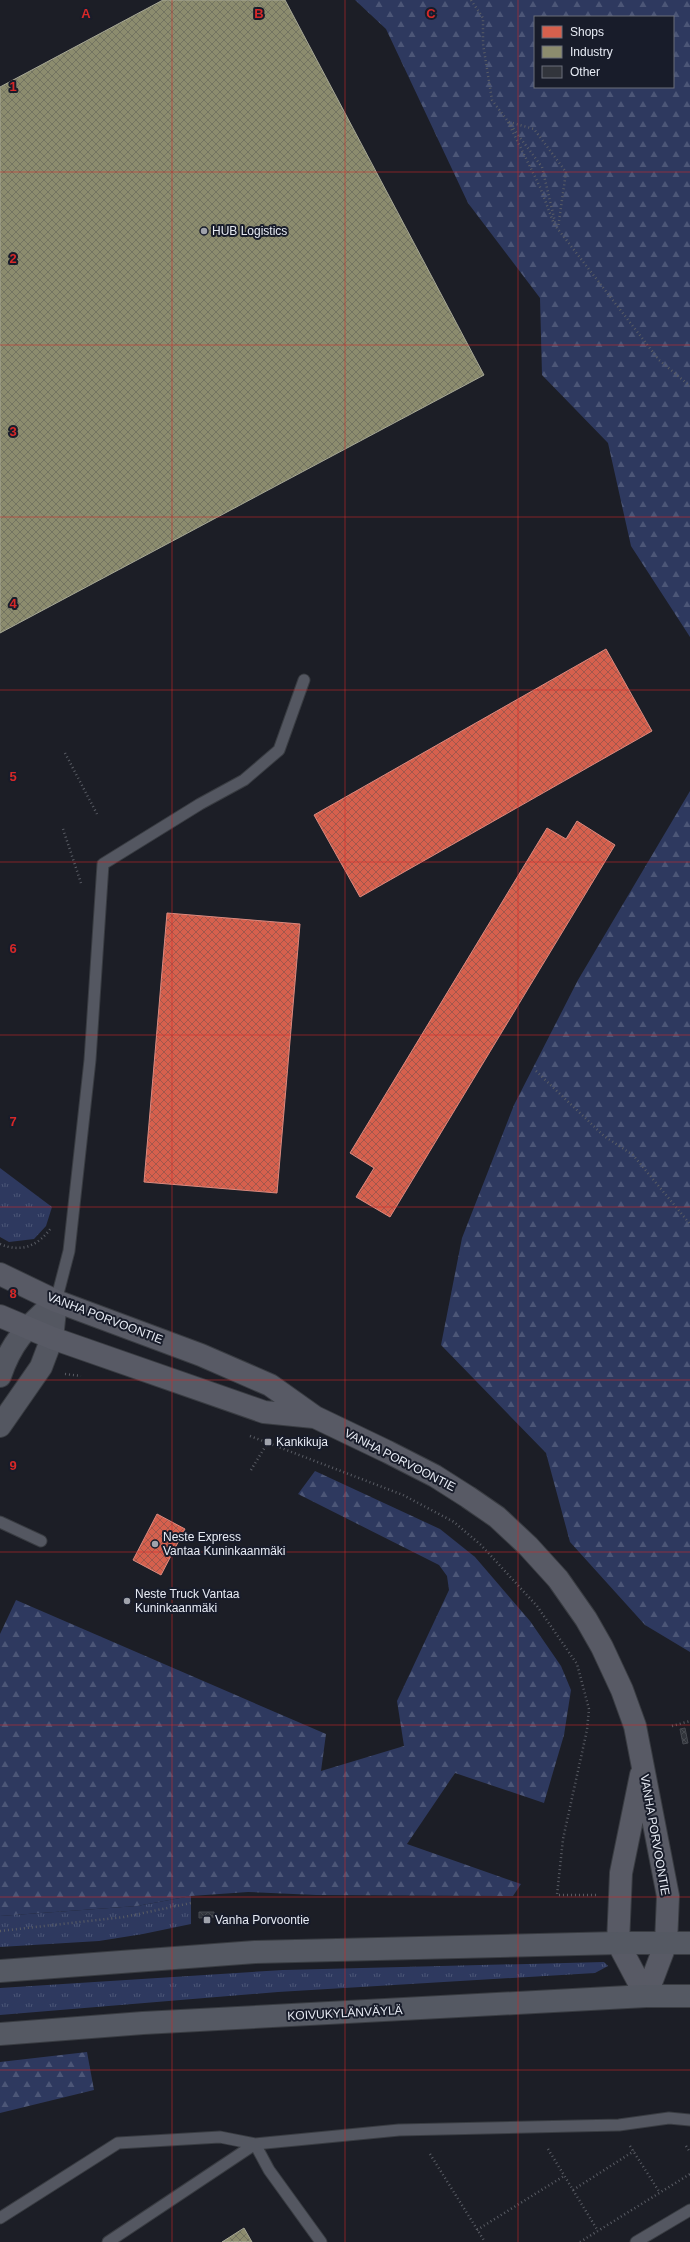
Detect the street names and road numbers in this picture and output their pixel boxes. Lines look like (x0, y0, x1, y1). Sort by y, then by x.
street label: VANHA PORVOONTIE (45, 1289, 165, 1347)
street label: VANHA PORVOONTIE (342, 1426, 458, 1494)
street label: VANHA PORVOONTIE (637, 1773, 673, 1897)
street label: KOIVUKYLÄNVÄYLÄ (287, 2003, 403, 2023)

